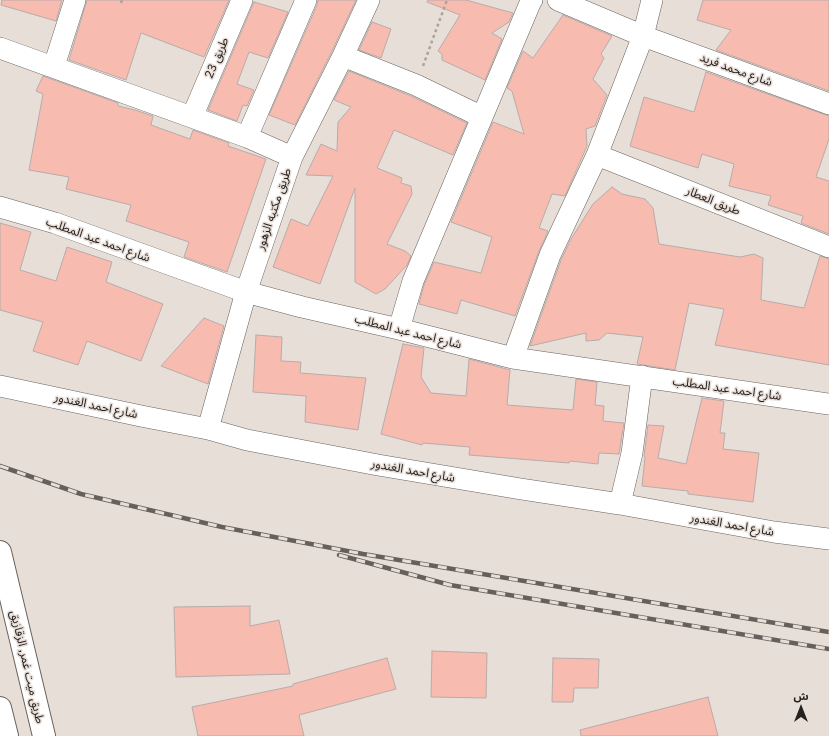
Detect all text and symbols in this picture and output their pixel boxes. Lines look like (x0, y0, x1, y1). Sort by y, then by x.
street label: طريق 23 (202, 35, 232, 81)
street label: شارع محمد فريد (698, 50, 774, 90)
street label: طريق مكتبه الزهور (253, 166, 295, 252)
street label: طريق العطار (684, 184, 742, 218)
street label: شارع احمد عبد المطلب (44, 214, 152, 266)
street label: شارع احمد عبد المطلب (353, 312, 463, 352)
street label: شارع احمد عبد المطلب (672, 374, 782, 404)
street label: شارع احمد الغندور (53, 390, 139, 422)
street label: شارع احمد الغندور (370, 457, 456, 485)
street label: شارع احمد الغندور (689, 511, 775, 539)
street label: طريق ميت غمر, الزقازيق (7, 609, 47, 725)
north arrow (781, 688, 821, 728)
text: ش (793, 689, 809, 703)

